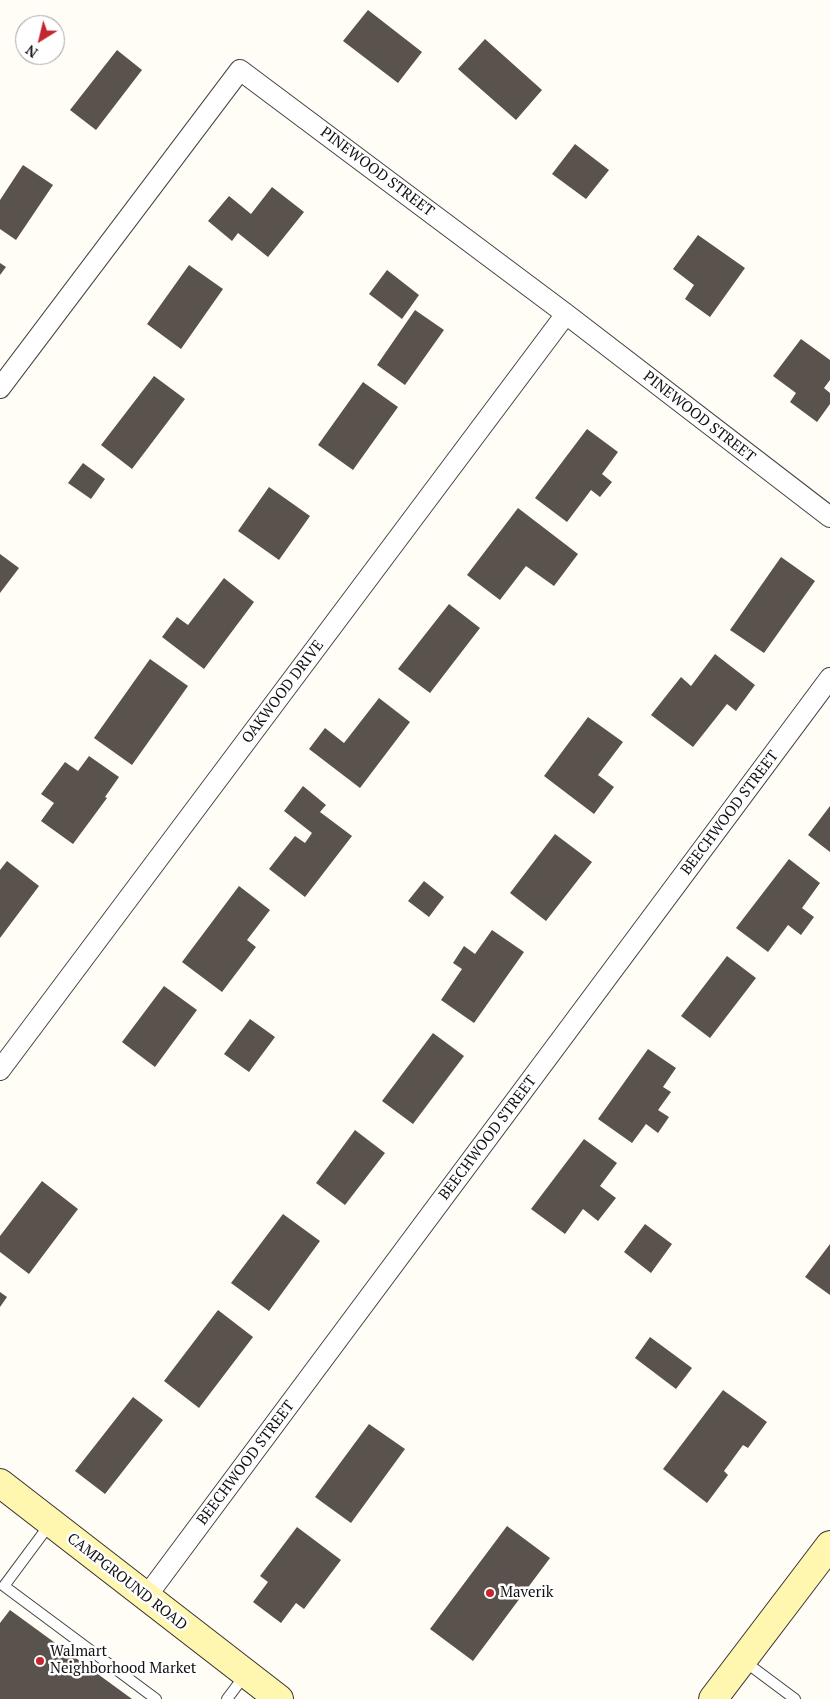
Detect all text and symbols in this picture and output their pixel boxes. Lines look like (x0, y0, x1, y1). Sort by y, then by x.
north arrow (15, 15, 65, 65)
text: N (22, 41, 41, 63)
street label: PINEWOOD STREET (317, 123, 437, 221)
street label: PINEWOOD STREET (639, 368, 759, 466)
street label: OAKWOOD DRIVE (238, 637, 328, 747)
street label: BEECHWOOD STREET (677, 747, 783, 879)
street label: BEECHWOOD STREET (435, 1072, 541, 1204)
street label: BEECHWOOD STREET (193, 1397, 299, 1529)
street label: CAMPGROUND ROAD (63, 1530, 191, 1634)
place label: Maverik (500, 1584, 553, 1602)
marker: Maverik (484, 1587, 496, 1599)
place label: Walmart Neighborhood Market (50, 1643, 196, 1678)
marker: Walmart Neighborhood Market (34, 1655, 46, 1667)

